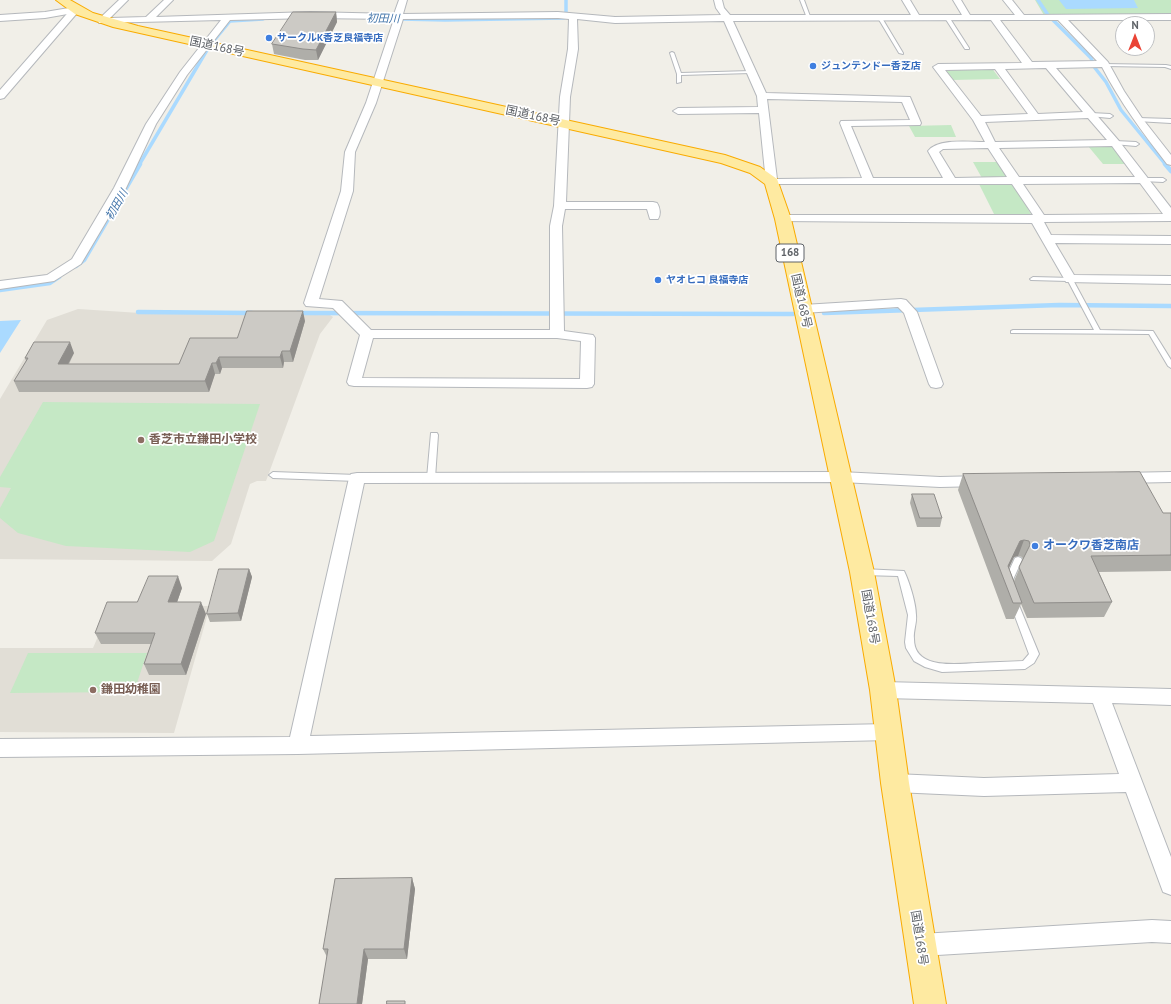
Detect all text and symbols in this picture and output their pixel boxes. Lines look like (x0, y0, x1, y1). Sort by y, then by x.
water label: 初田川 (366, 12, 400, 26)
north arrow (1115, 16, 1155, 56)
text: N (1131, 18, 1139, 32)
place label: サークルK香芝良福寺店 (277, 32, 383, 44)
marker: サークルK香芝良福寺店 (264, 33, 274, 43)
street label: 国道168号 (188, 34, 246, 60)
place label: ジュンテンドー香芝店 (821, 60, 921, 72)
marker: ジュンテンドー香芝店 (808, 61, 818, 71)
street label: 国道168号 (504, 103, 562, 129)
water label: 初田川 (103, 187, 131, 223)
road number: 168 (776, 244, 804, 262)
street label: 国道168号 (788, 272, 814, 330)
place label: ヤオヒコ 良福寺店 (666, 274, 749, 286)
marker: ヤオヒコ 良福寺店 (653, 275, 663, 285)
place label: 香芝市立鎌田小学校 (149, 433, 257, 447)
marker: 香芝市立鎌田小学校 (136, 435, 146, 445)
place label: オークワ香芝南店 (1043, 539, 1139, 553)
marker: オークワ香芝南店 (1030, 541, 1040, 551)
street label: 国道168号 (858, 588, 882, 646)
place label: 鎌田幼稚園 (101, 683, 161, 697)
marker: 鎌田幼稚園 (88, 685, 98, 695)
street label: 国道168号 (908, 909, 930, 967)

